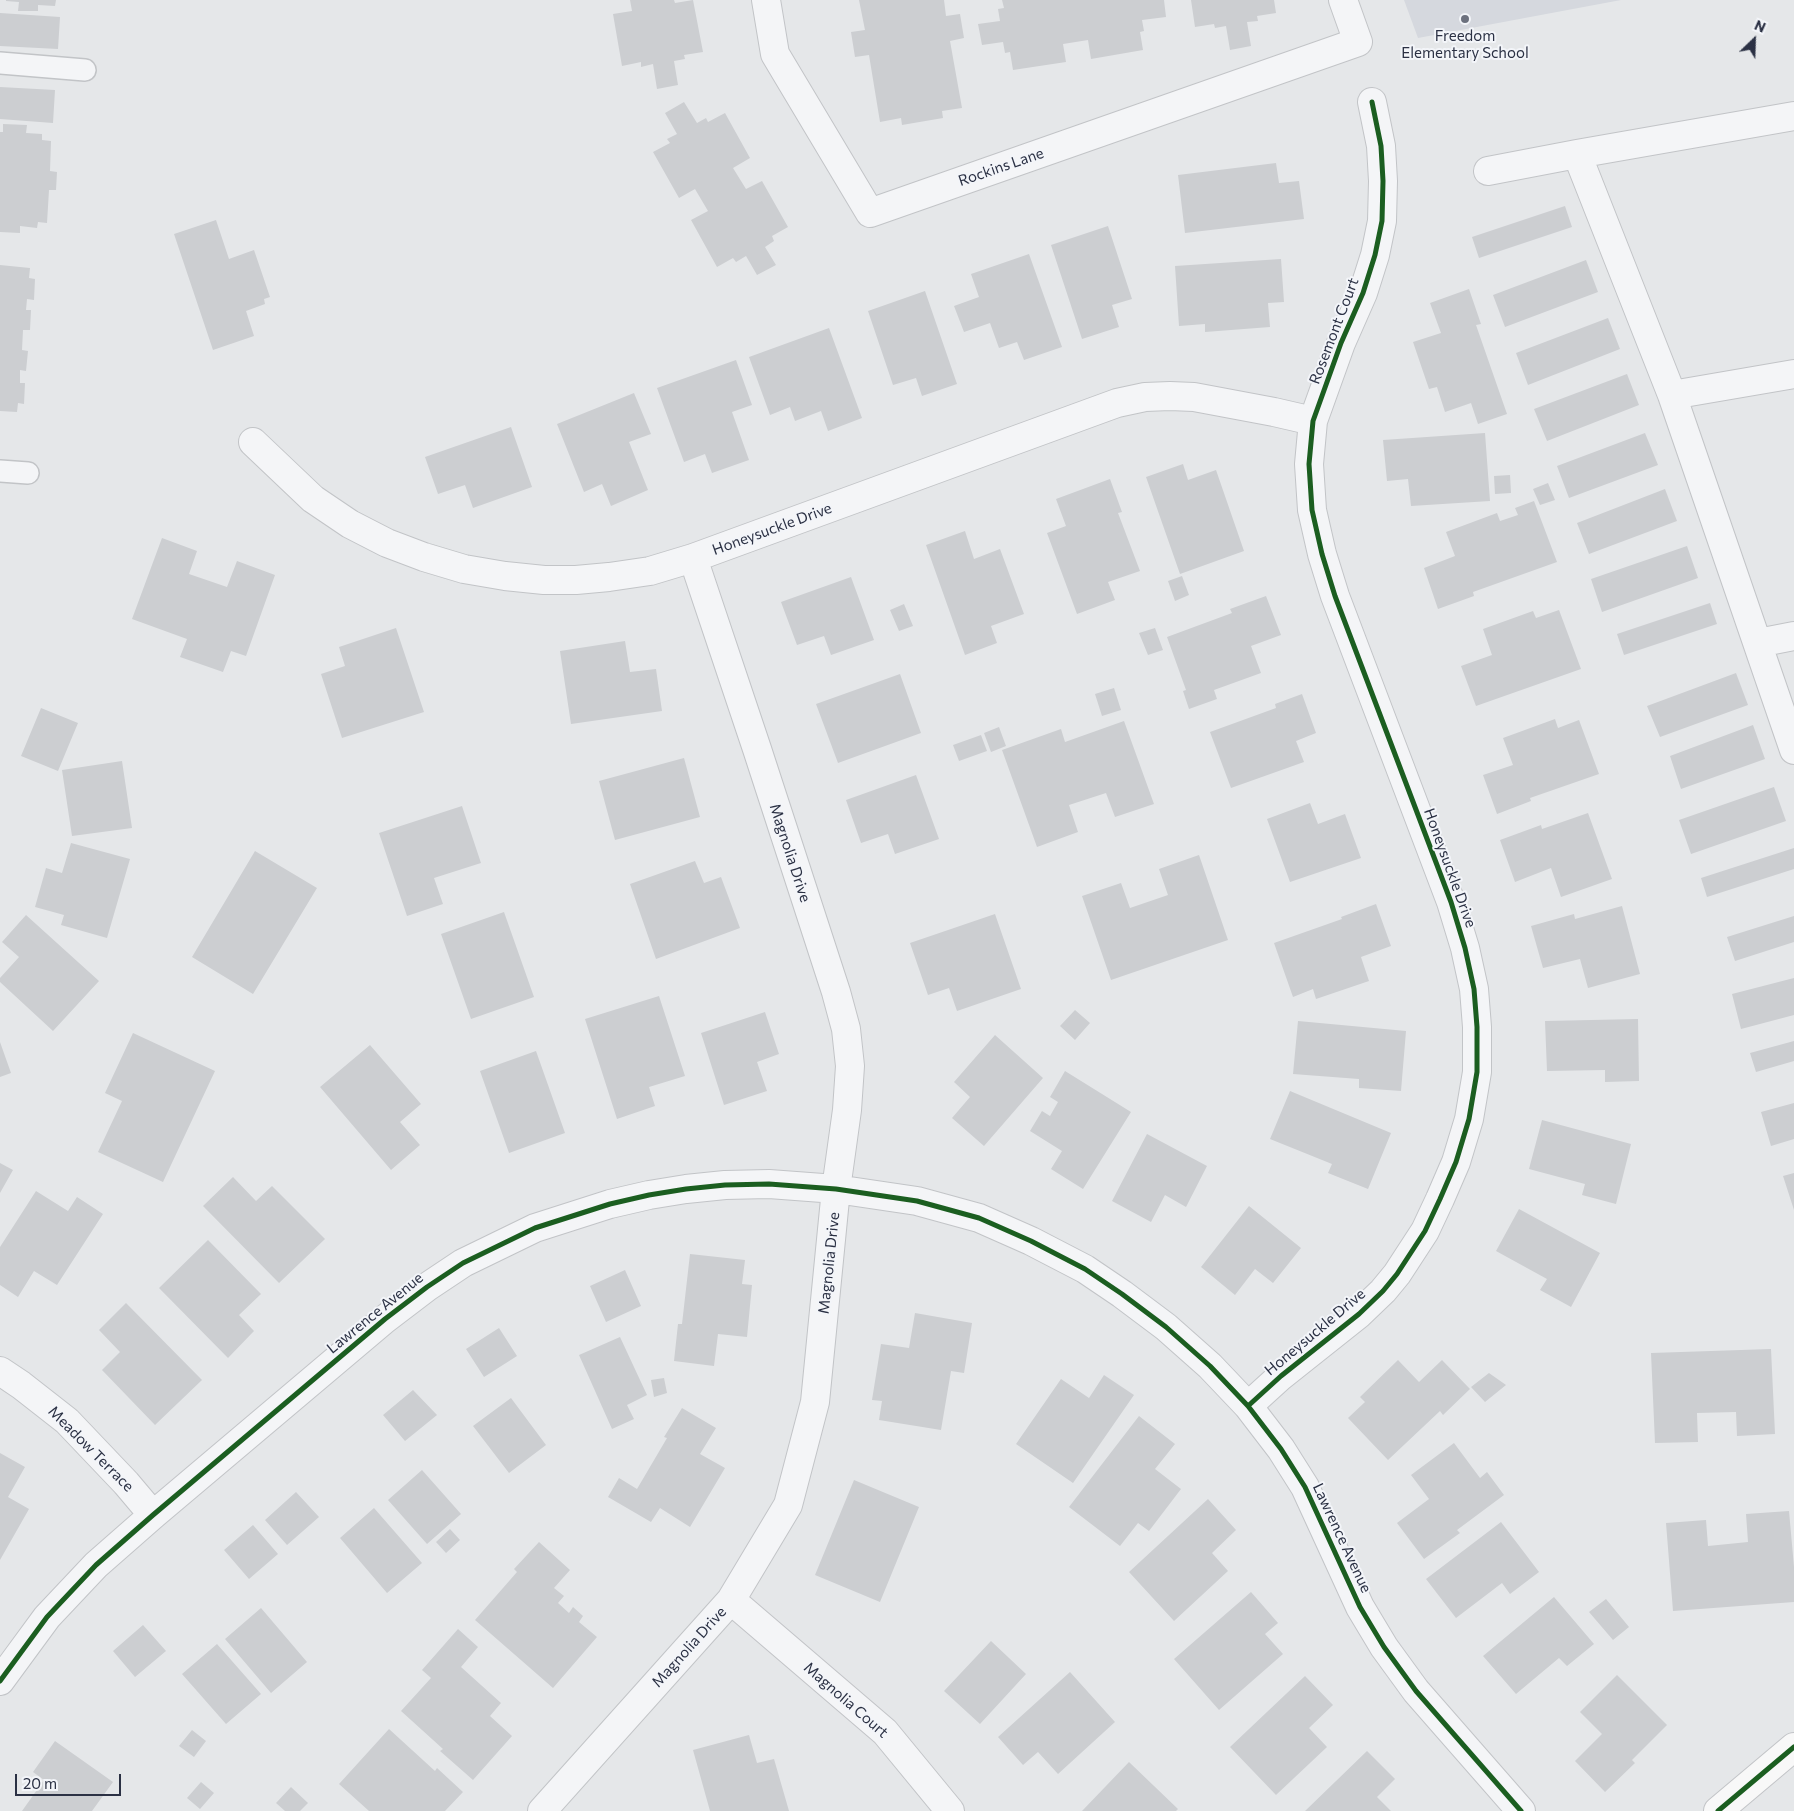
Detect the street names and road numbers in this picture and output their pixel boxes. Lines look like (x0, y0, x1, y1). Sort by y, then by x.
street label: Rockins Lane (956, 144, 1046, 190)
street label: Rosemont Court (1305, 275, 1363, 387)
street label: Honeysuckle Drive (710, 499, 834, 559)
street label: Magnolia Drive (766, 802, 814, 904)
street label: Honeysuckle Drive (1420, 806, 1480, 930)
street label: Magnolia Drive (815, 1211, 843, 1315)
street label: Lawrence Avenue (323, 1269, 427, 1357)
street label: Honeysuckle Drive (1261, 1285, 1369, 1379)
street label: Meadow Terrace (44, 1402, 138, 1496)
street label: Lawrence Avenue (1309, 1480, 1375, 1596)
street label: Magnolia Drive (648, 1603, 730, 1691)
street label: Magnolia Court (800, 1658, 892, 1742)

